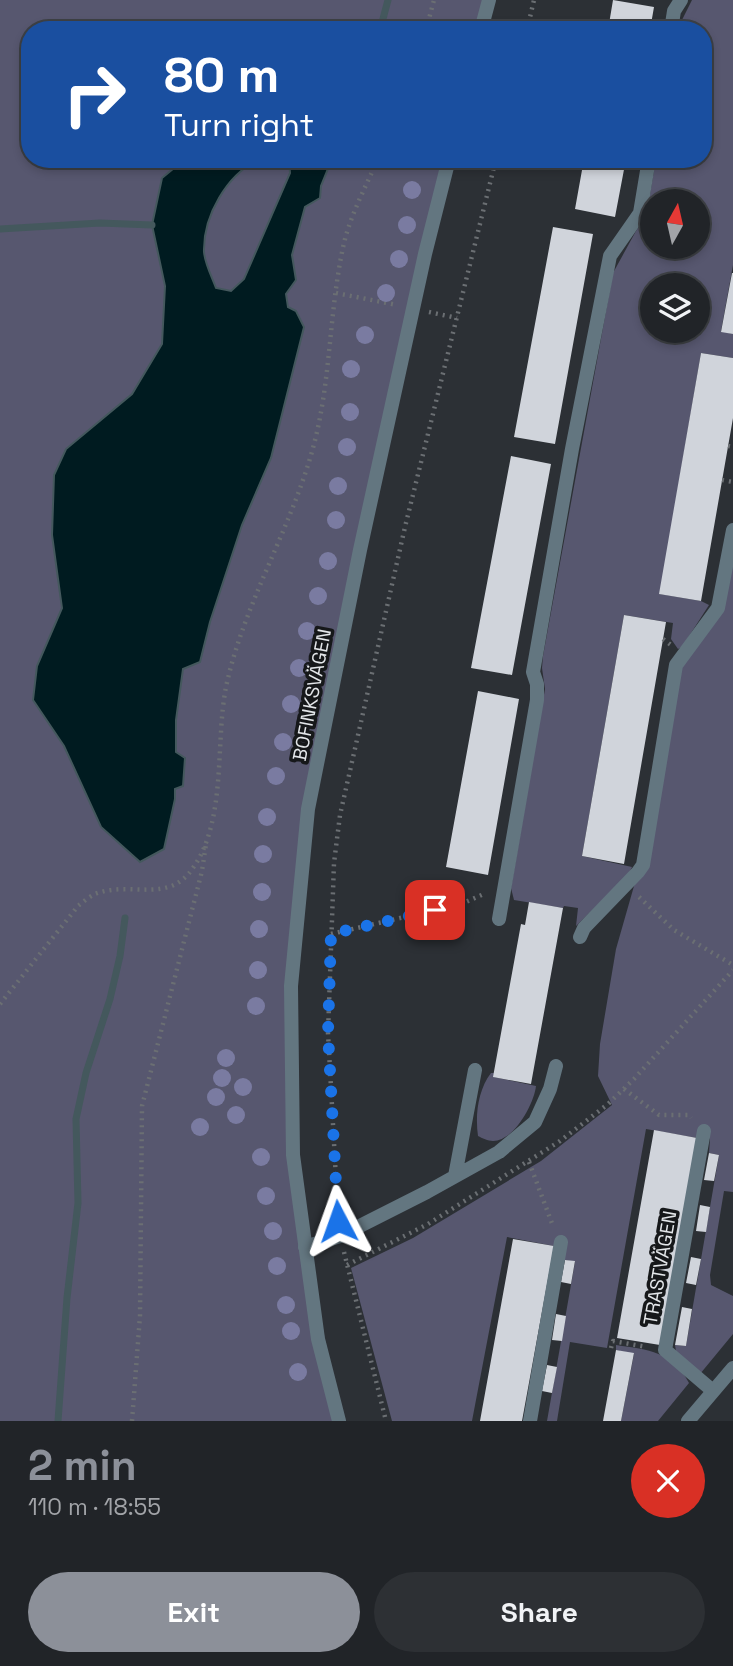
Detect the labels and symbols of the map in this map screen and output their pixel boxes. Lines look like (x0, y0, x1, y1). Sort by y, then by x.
north arrow (640, 189, 710, 259)
street label: BOFINKSVÄGEN (287, 627, 337, 763)
pin (405, 880, 465, 940)
position arrow (301, 1184, 375, 1258)
street label: TRASTVÄGEN (638, 1209, 682, 1327)

